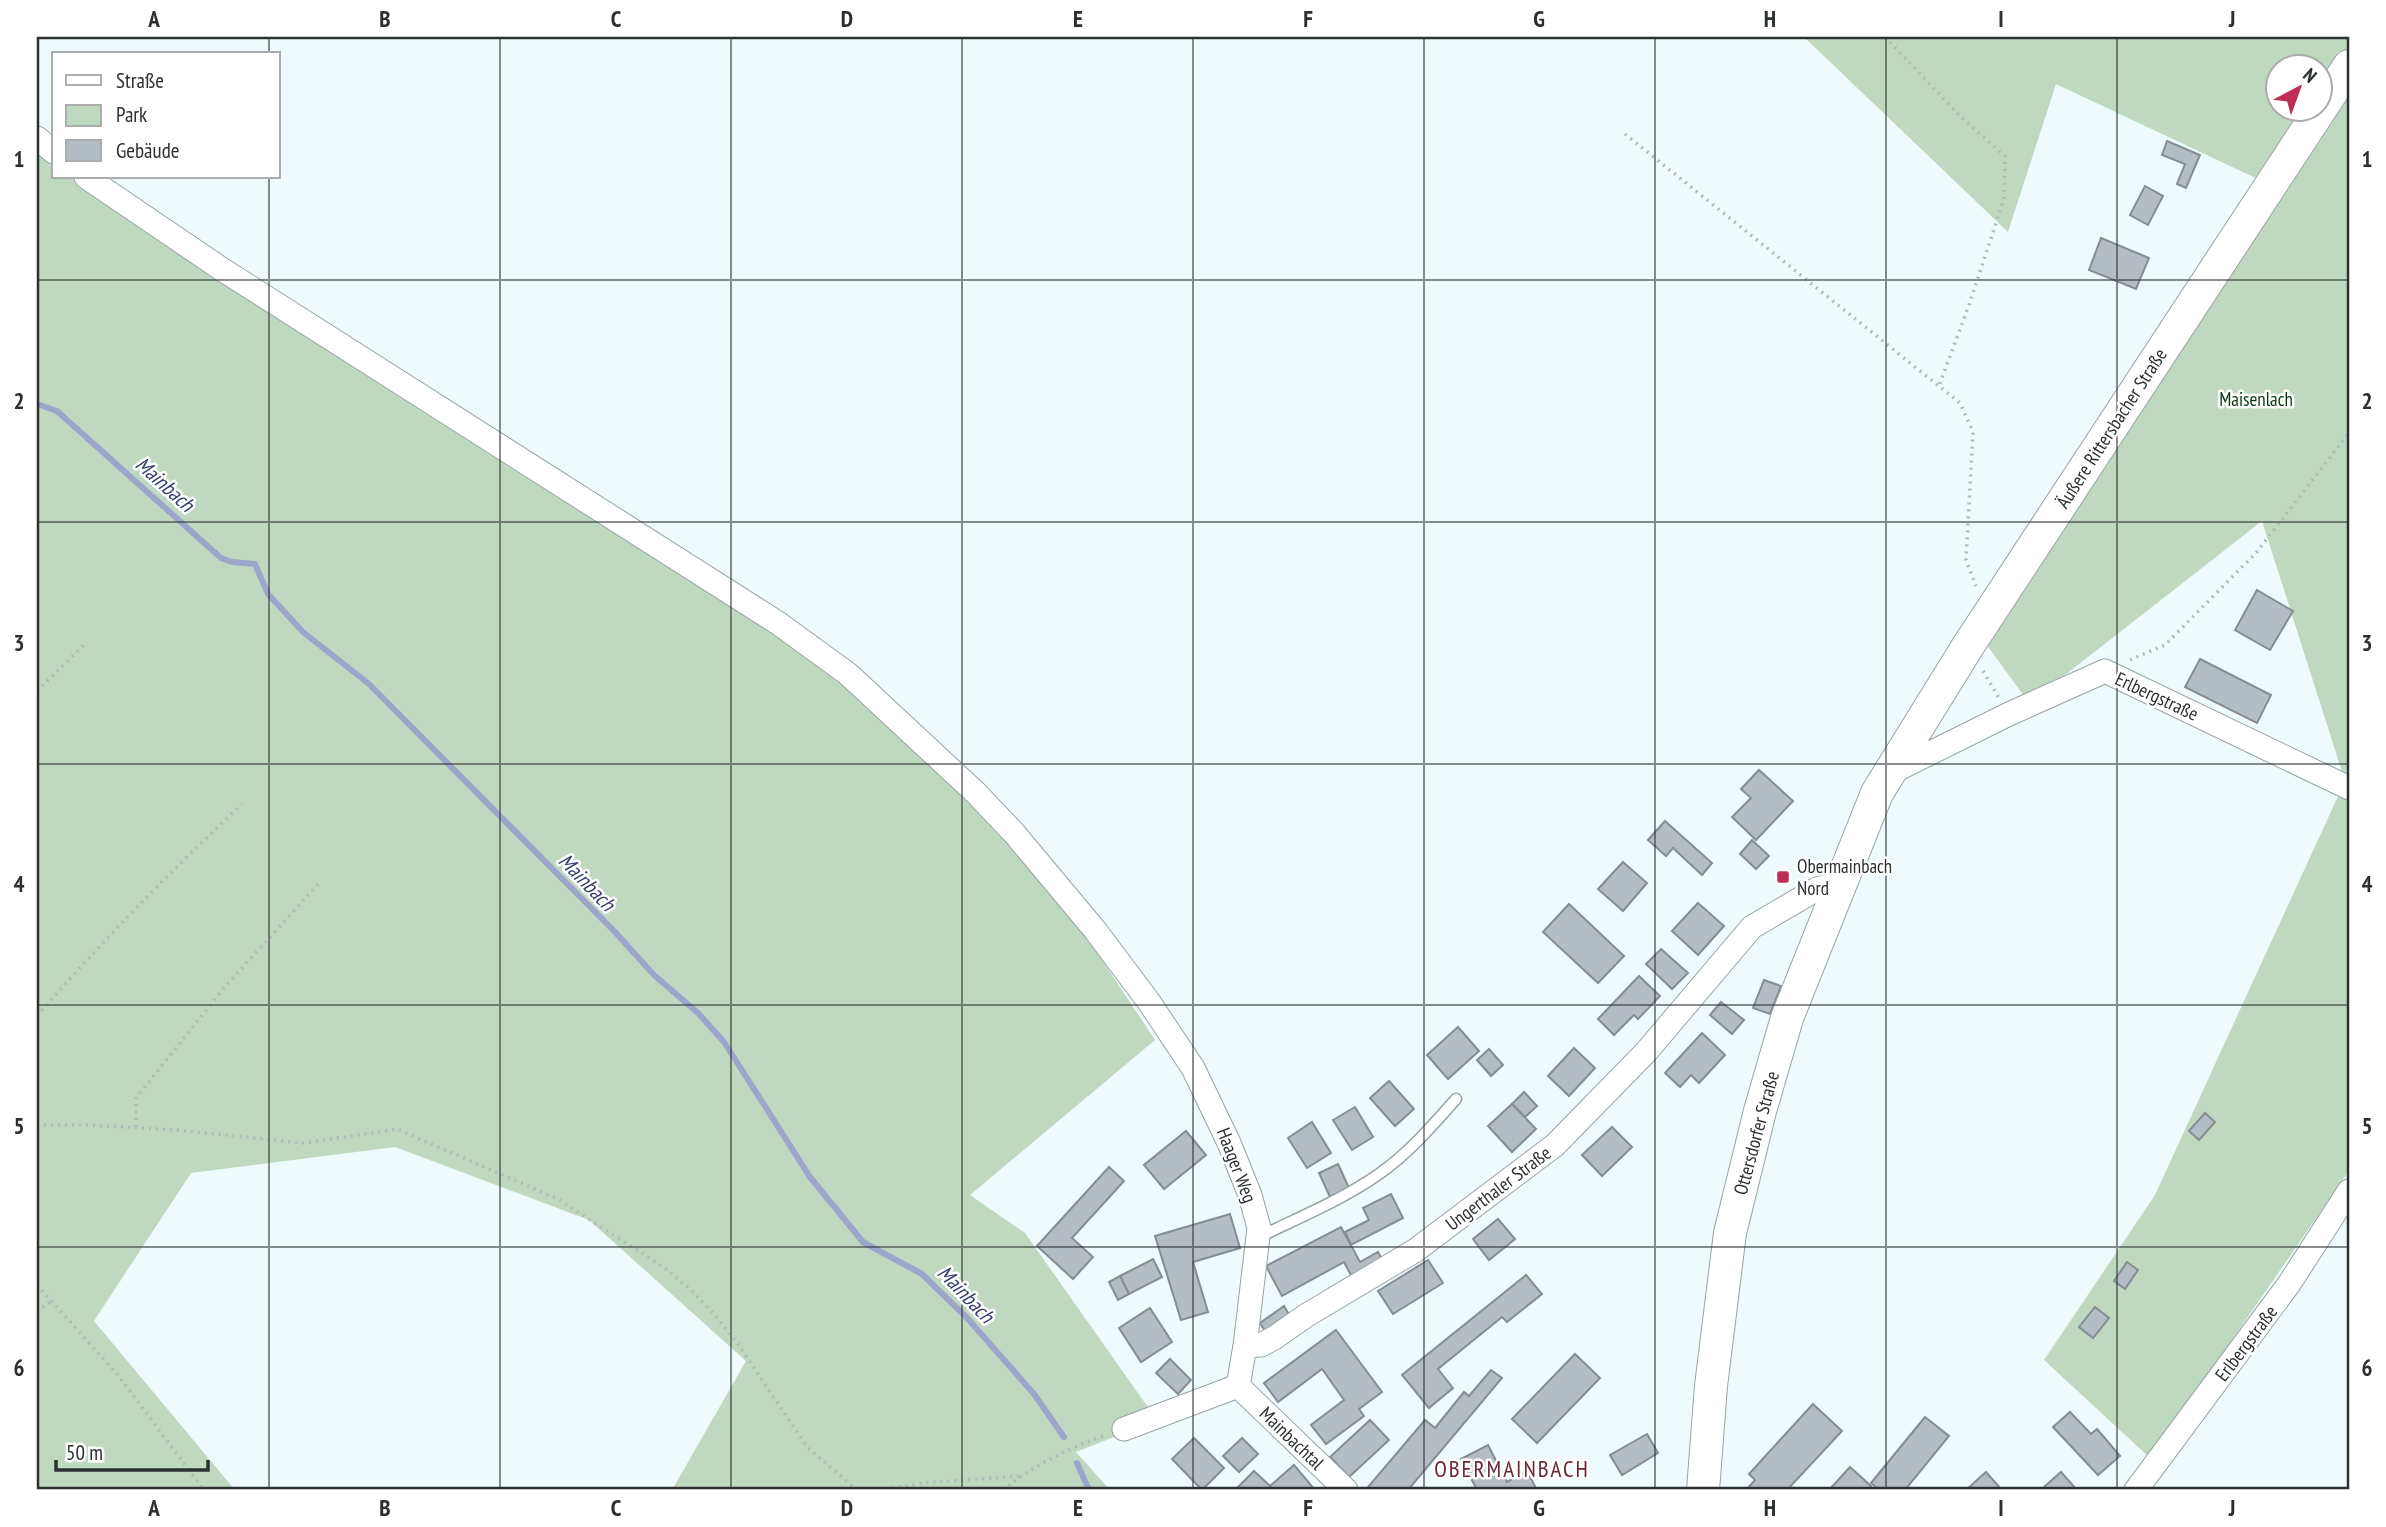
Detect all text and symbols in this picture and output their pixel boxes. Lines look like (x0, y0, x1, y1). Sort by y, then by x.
text: A (147, 4, 160, 33)
text: B (379, 4, 391, 33)
text: C (611, 4, 622, 33)
text: D (841, 4, 853, 33)
text: E (1073, 4, 1083, 33)
text: F (1303, 4, 1313, 33)
text: G (1533, 4, 1545, 33)
text: H (1764, 4, 1776, 33)
text: I (1998, 4, 2004, 33)
text: J (2228, 4, 2235, 33)
legend (52, 52, 280, 178)
north arrow (2264, 52, 2334, 122)
text: N (2298, 63, 2322, 88)
text: Straße (116, 67, 164, 94)
text: Park (116, 101, 147, 128)
text: Gebäude (116, 137, 179, 164)
text: 1 (14, 144, 25, 173)
text: 1 (2362, 144, 2373, 173)
street label: Äußere Rittersbacher Straße (2050, 343, 2172, 512)
text: 2 (14, 386, 25, 415)
text: 2 (2362, 386, 2373, 415)
park label: Maisenlach (2219, 387, 2293, 411)
water label: Mainbach (130, 451, 201, 519)
text: 3 (14, 628, 25, 657)
text: 3 (2362, 628, 2373, 657)
street label: Erlbergstraße (2112, 666, 2202, 726)
water label: Mainbach (553, 848, 622, 918)
place label: Obermainbach Nord (1797, 854, 1892, 900)
text: 4 (14, 869, 25, 898)
marker: Obermainbach Nord (1775, 869, 1791, 885)
text: 4 (2362, 869, 2373, 898)
street label: Ottersdorfer Straße (1728, 1068, 1784, 1197)
text: 5 (14, 1111, 25, 1140)
text: 5 (2362, 1111, 2373, 1140)
street label: Haager Weg (1212, 1124, 1262, 1206)
street label: Ungerthaler Straße (1440, 1140, 1556, 1235)
water label: Mainbach (932, 1260, 1001, 1330)
street label: Erlbergstraße (2210, 1300, 2282, 1386)
text: 6 (14, 1353, 25, 1382)
text: 6 (2362, 1353, 2373, 1382)
street label: Mainbachtal (1255, 1401, 1330, 1475)
scale bar (56, 1429, 208, 1473)
text: 50 m (66, 1439, 103, 1466)
district label: OBERMAINBACH (1434, 1454, 1590, 1483)
text: A (147, 1493, 160, 1522)
text: B (379, 1493, 391, 1522)
text: C (611, 1493, 622, 1522)
text: D (841, 1493, 853, 1522)
text: E (1073, 1493, 1083, 1522)
text: F (1303, 1493, 1313, 1522)
text: G (1533, 1493, 1545, 1522)
text: H (1764, 1493, 1776, 1522)
text: I (1998, 1493, 2004, 1522)
text: J (2228, 1493, 2235, 1522)

